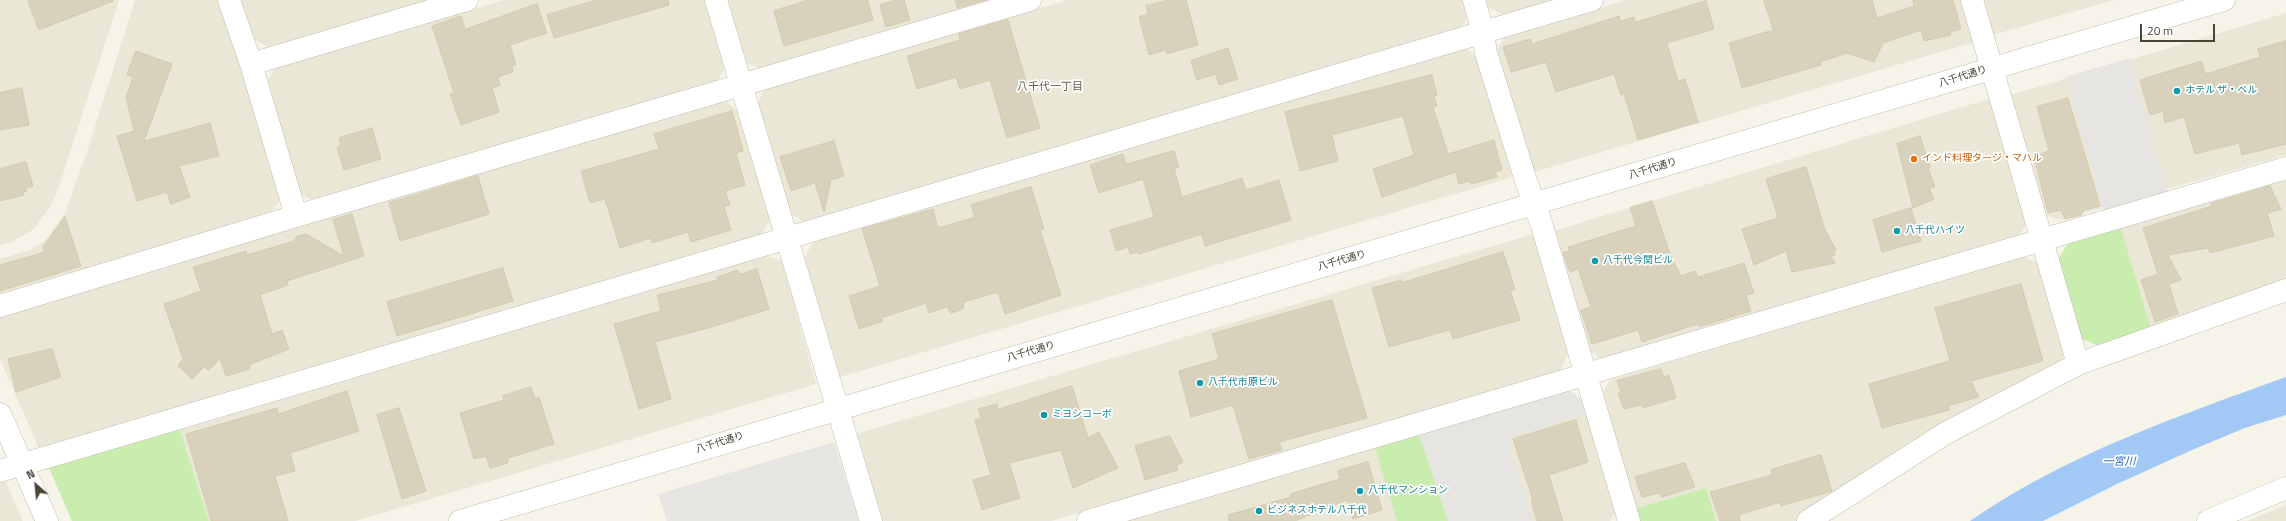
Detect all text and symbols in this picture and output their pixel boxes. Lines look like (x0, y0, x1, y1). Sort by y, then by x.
scale bar (2142, 16, 2217, 42)
text: 20 m (2147, 21, 2173, 40)
street label: 八千代通り (1937, 64, 1989, 90)
district label: 八千代一丁目 (1017, 80, 1083, 94)
place label: ホテル ザ・ベル (2185, 85, 2257, 97)
marker: ホテル ザ・ベル (2172, 86, 2182, 96)
place label: インド料理タージ・マハル (1922, 153, 2042, 165)
marker: インド料理タージ・マハル (1909, 154, 1919, 164)
street label: 八千代通り (1627, 156, 1679, 182)
place label: 八千代ハイツ (1905, 225, 1965, 237)
marker: 八千代ハイツ (1892, 226, 1902, 236)
street label: 八千代通り (1316, 248, 1368, 274)
place label: 八千代今関ビル (1603, 255, 1673, 267)
marker: 八千代今関ビル (1590, 256, 1600, 266)
street label: 八千代通り (1005, 339, 1057, 365)
place label: 八千代市原ビル (1208, 377, 1278, 389)
marker: 八千代市原ビル (1195, 378, 1205, 388)
place label: ミヨシコーポ (1052, 409, 1112, 421)
marker: ミヨシコーポ (1039, 410, 1049, 420)
street label: 八千代通り (694, 430, 746, 456)
water label: 一宮川 (2103, 455, 2135, 469)
north arrow (16, 465, 56, 505)
text: N (24, 465, 38, 483)
place label: 八千代マンション (1368, 485, 1448, 497)
marker: 八千代マンション (1355, 486, 1365, 496)
place label: ビジネスホテル八千代 (1267, 505, 1367, 517)
marker: ビジネスホテル八千代 (1254, 506, 1264, 516)

